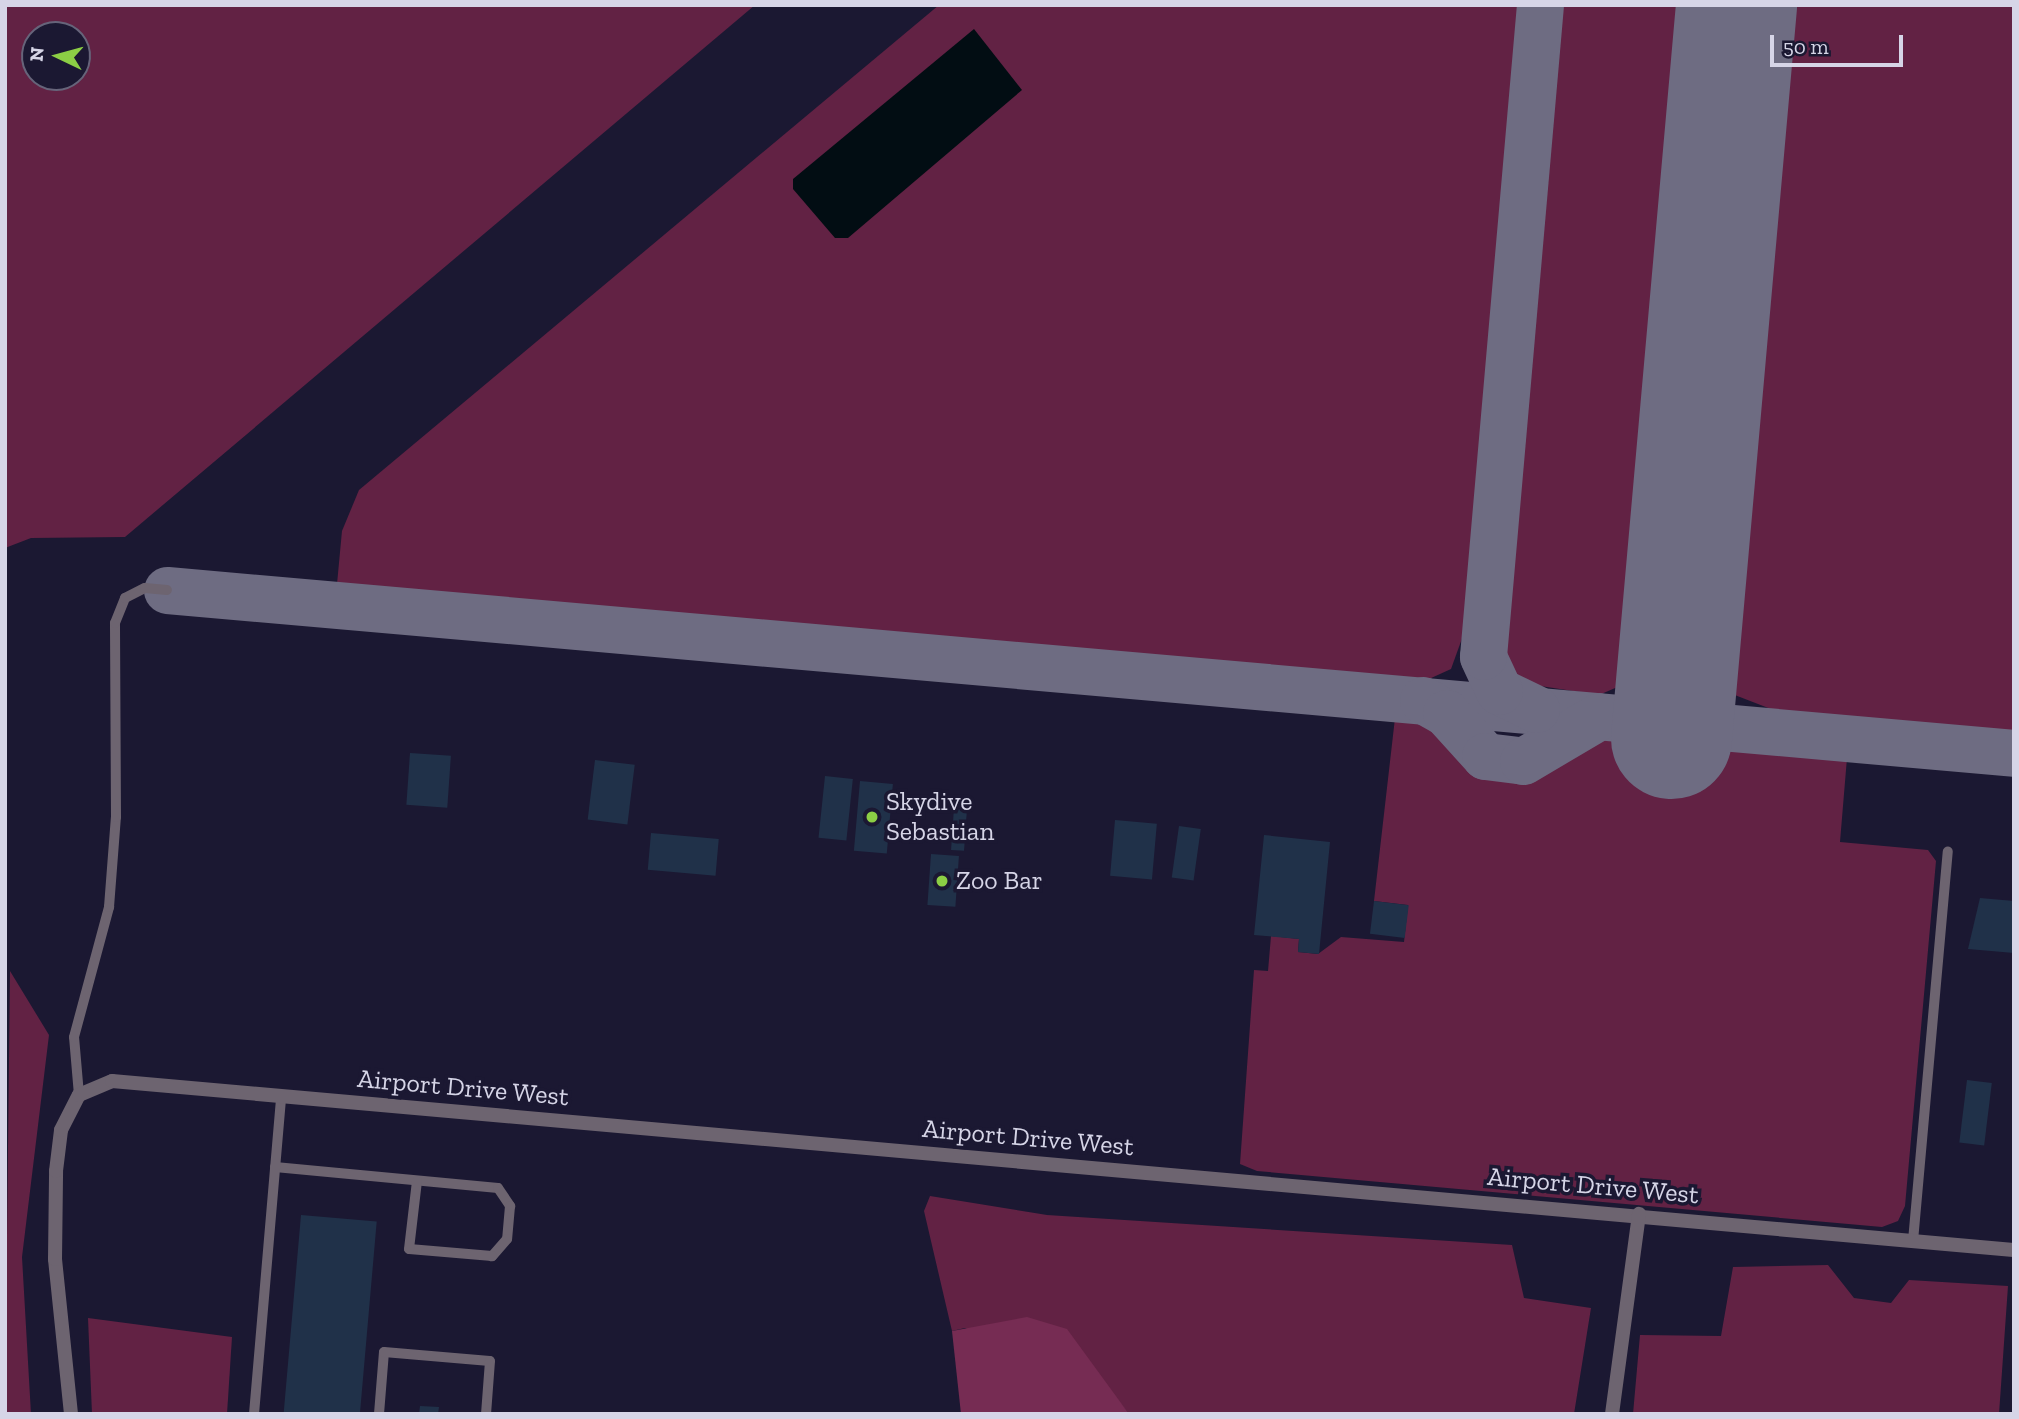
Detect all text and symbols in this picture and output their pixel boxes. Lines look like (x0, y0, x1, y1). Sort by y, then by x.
north arrow (21, 21, 91, 91)
scale bar (1774, 21, 1907, 65)
text: 50 m (1783, 34, 1829, 59)
text: N (24, 46, 49, 63)
place label: Skydive Sebastian (886, 786, 994, 848)
marker: Skydive Sebastian (864, 809, 880, 825)
place label: Zoo Bar (956, 865, 1043, 897)
marker: Zoo Bar (934, 873, 950, 889)
street label: Airport Drive West (356, 1063, 570, 1113)
street label: Airport Drive West (921, 1113, 1135, 1163)
street label: Airport Drive West (1486, 1161, 1700, 1211)

